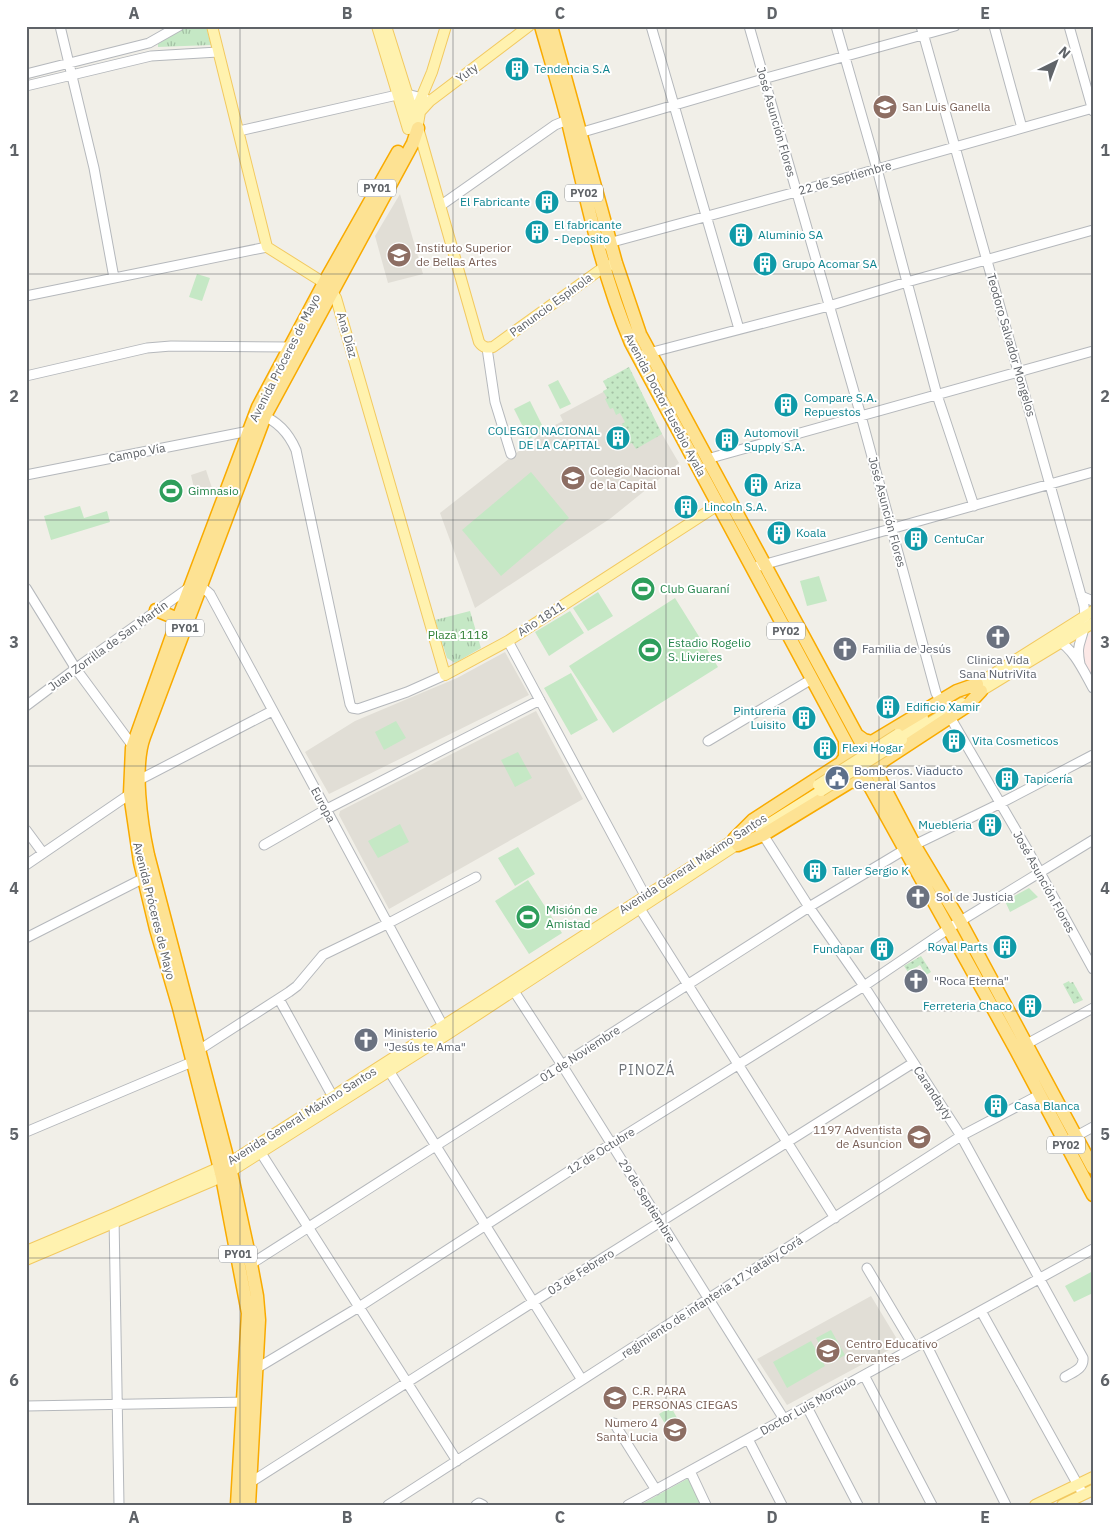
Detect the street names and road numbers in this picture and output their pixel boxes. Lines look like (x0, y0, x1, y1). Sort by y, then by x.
street label: Yuty (453, 59, 481, 86)
street label: José Asunción Flores (754, 65, 799, 179)
street label: 22 de Septiembre (797, 157, 894, 198)
road number: PY01 (358, 180, 396, 197)
road number: PY02 (565, 184, 603, 202)
street label: Panuncio Espínola (506, 269, 595, 340)
street label: Teodoro Salvador Mongelos (984, 271, 1039, 418)
street label: Avenida Próceres de Mayo (246, 291, 323, 424)
street label: Ana Díaz (334, 310, 361, 360)
street label: Avenida Doctor Eusebio Ayala (621, 331, 710, 479)
street label: Campo Vía (107, 440, 167, 465)
street label: José Asunción Flores (865, 455, 910, 569)
street label: Juan Zorrilla de San Martín (45, 597, 170, 694)
street label: Año 1811 (514, 598, 567, 639)
road number: PY01 (166, 620, 204, 636)
road number: PY02 (767, 622, 805, 640)
street label: Europa (308, 784, 339, 826)
street label: Avenida General Máximo Santos (616, 810, 770, 917)
street label: José Asunción Flores (1010, 828, 1079, 935)
street label: Avenida Próceres de Mayo (130, 840, 179, 982)
street label: 01 de Noviembre (537, 1022, 623, 1085)
street label: Avenida General Máximo Santos (224, 1063, 379, 1168)
street label: Carandayty (911, 1063, 956, 1122)
street label: 12 de Octubre (564, 1124, 638, 1177)
road number: PY02 (1047, 1136, 1085, 1154)
street label: 29 de Septiembre (616, 1156, 679, 1246)
street label: regimiento de infanteria 17 Yataity Corá (618, 1232, 806, 1361)
street label: 03 de Febrero (545, 1245, 617, 1298)
road number: PY01 (219, 1246, 257, 1262)
street label: Doctor Luis Morquio (757, 1373, 859, 1438)

